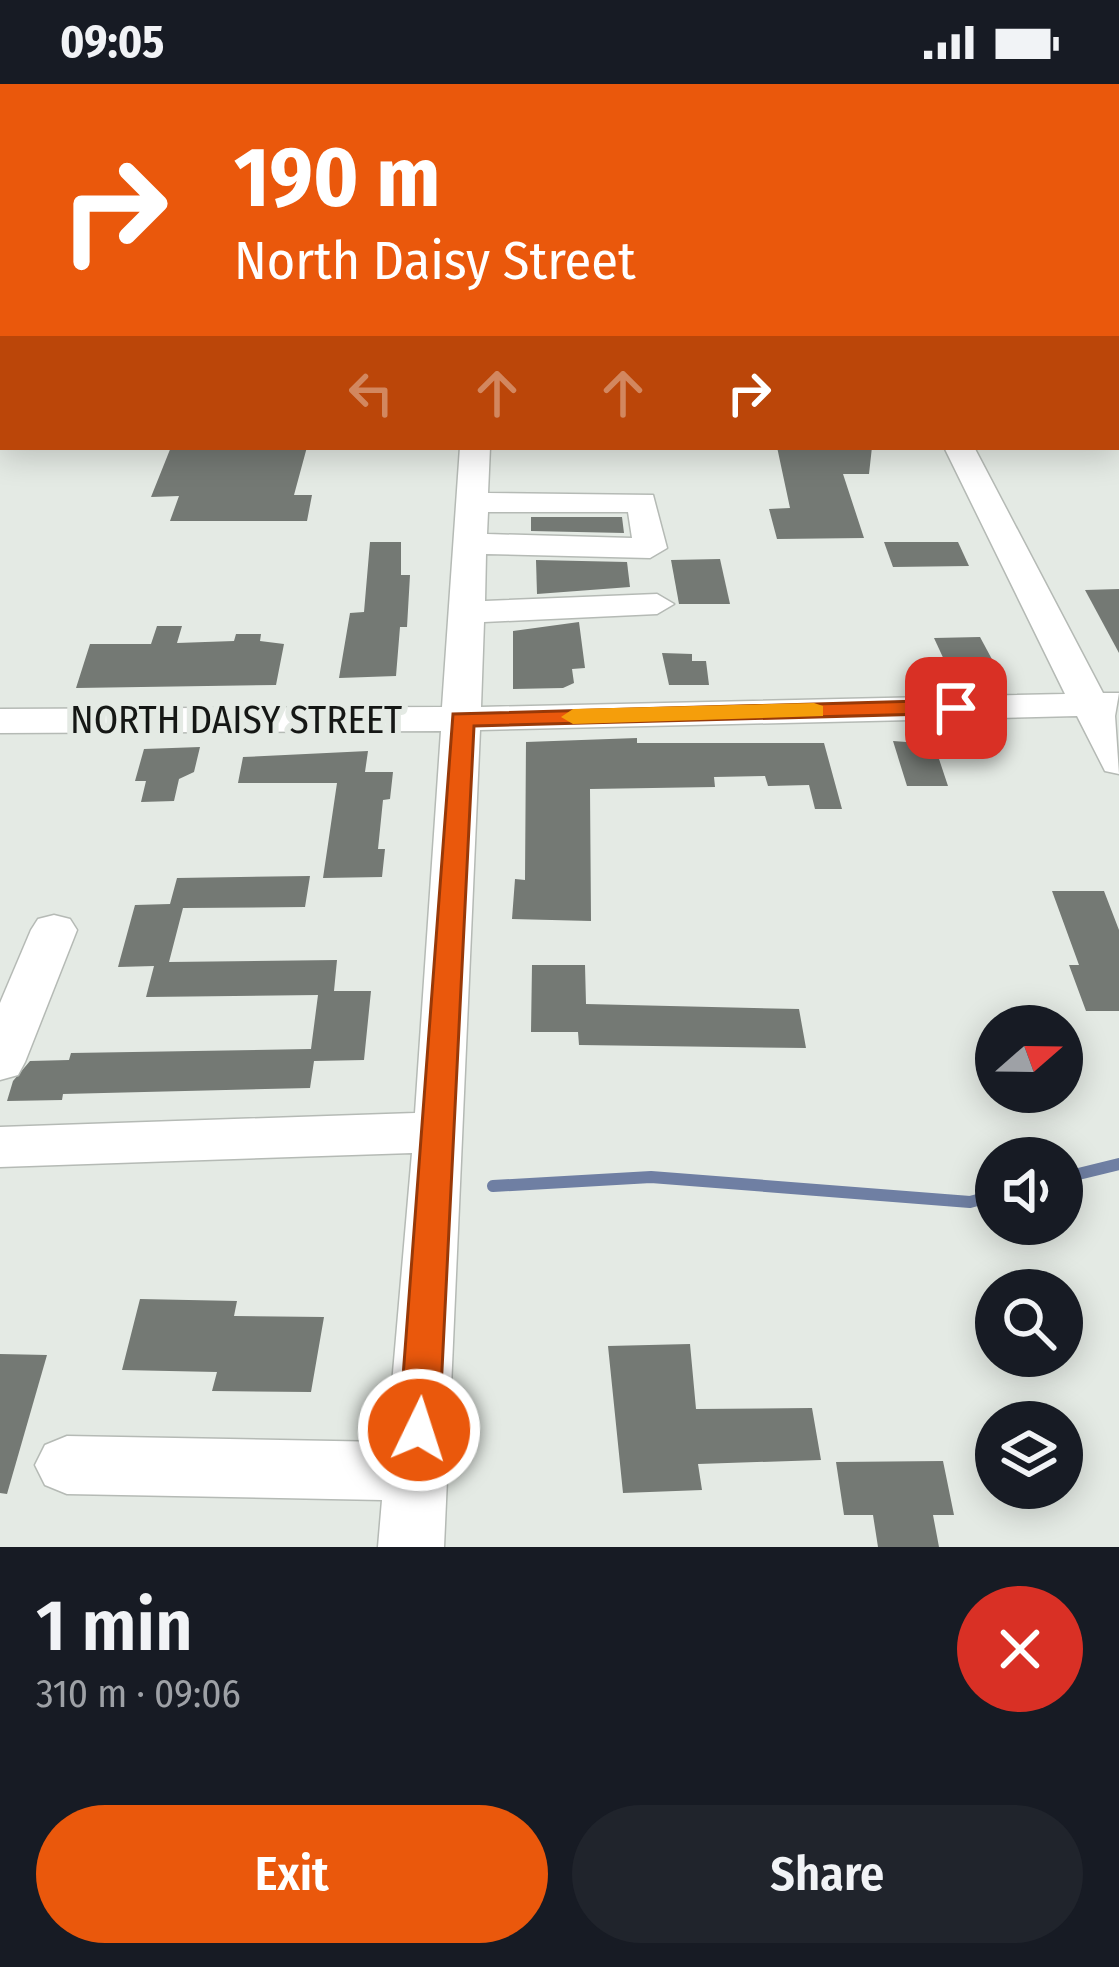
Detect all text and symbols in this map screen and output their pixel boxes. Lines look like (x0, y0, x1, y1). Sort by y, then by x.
text: 09:05 (60, 15, 164, 69)
text: 190 m (234, 127, 440, 228)
icon: right (36, 132, 192, 288)
text: North Daisy Street (234, 229, 636, 293)
icon: left (338, 360, 404, 426)
icon: ahead (464, 360, 530, 426)
icon: ahead (590, 360, 656, 426)
icon: right (716, 360, 782, 426)
pin (905, 657, 1007, 759)
icon: arrive (923, 675, 989, 741)
street label: NORTH DAISY STREET (70, 697, 402, 743)
north arrow (975, 1005, 1083, 1113)
map controls (975, 1005, 1083, 1509)
button: sound (975, 1137, 1083, 1245)
button: search (975, 1269, 1083, 1377)
position arrow (356, 1367, 482, 1493)
button: layers (975, 1401, 1083, 1509)
text: 1 min (36, 1583, 193, 1669)
button: close (957, 1586, 1083, 1712)
text: 310 m · 09:06 (36, 1671, 241, 1717)
button: Exit (36, 1805, 548, 1943)
button: Share (572, 1805, 1083, 1943)

